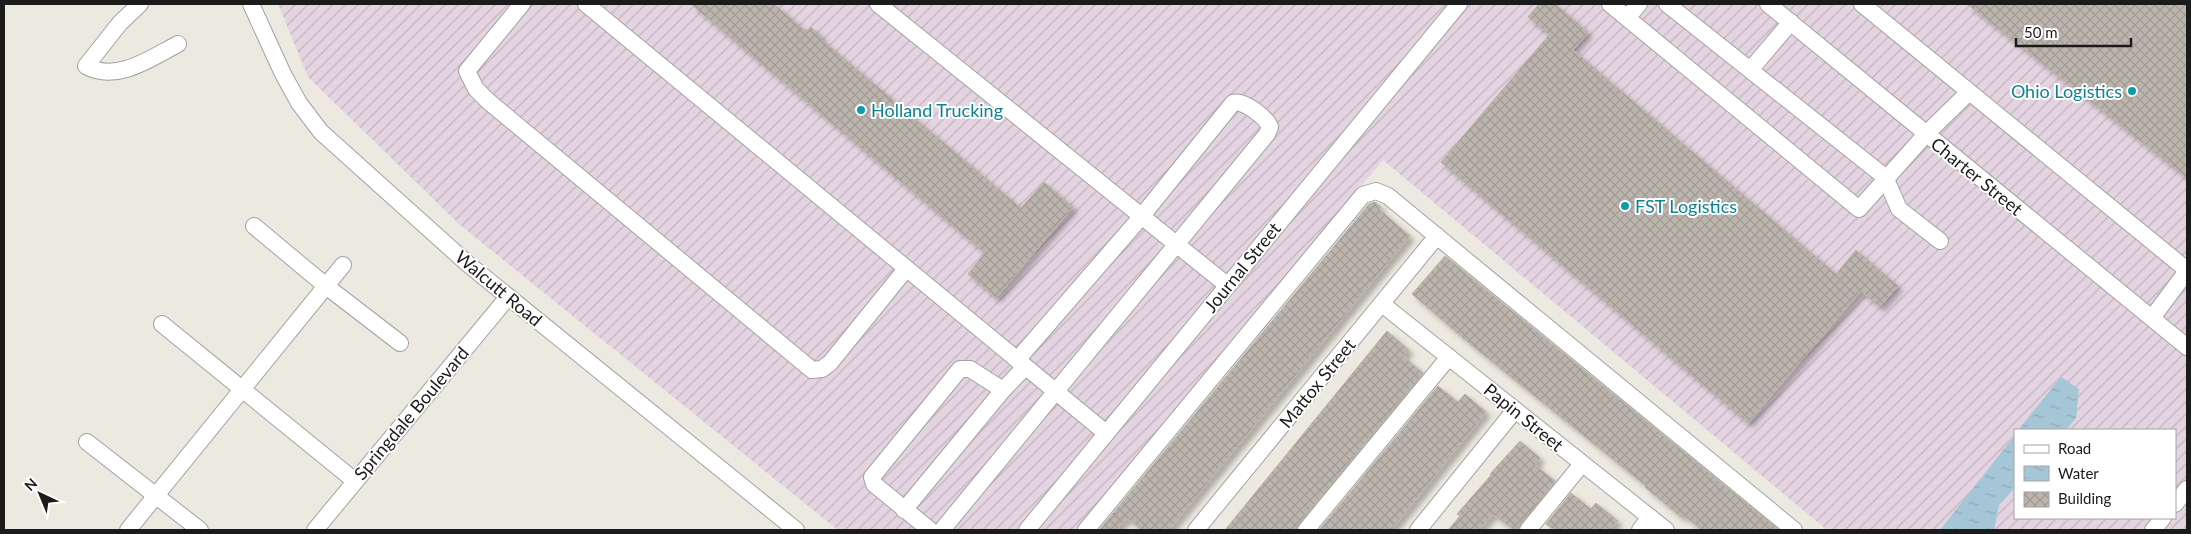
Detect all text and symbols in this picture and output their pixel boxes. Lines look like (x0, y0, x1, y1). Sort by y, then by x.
scale bar (2016, 15, 2131, 47)
text: 50 m (2024, 23, 2058, 41)
place label: Ohio Logistics (2011, 80, 2122, 102)
marker: Ohio Logistics (2126, 85, 2138, 97)
place label: Holland Trucking (871, 99, 1003, 121)
marker: Holland Trucking (855, 104, 867, 116)
street label: Charter Street (1927, 132, 2028, 220)
place label: FST Logistics (1635, 195, 1737, 217)
marker: FST Logistics (1619, 200, 1631, 212)
street label: Journal Street (1199, 217, 1285, 316)
street label: Walcutt Road (451, 245, 547, 331)
street label: Mattox Street (1274, 334, 1360, 432)
street label: Springdale Boulevard (349, 342, 473, 484)
street label: Papin Street (1480, 378, 1569, 456)
legend (2014, 429, 2176, 519)
text: Road (2058, 439, 2091, 457)
text: Water (2058, 464, 2099, 482)
north arrow (15, 469, 65, 519)
text: N (21, 474, 40, 494)
text: Building (2058, 489, 2111, 507)

